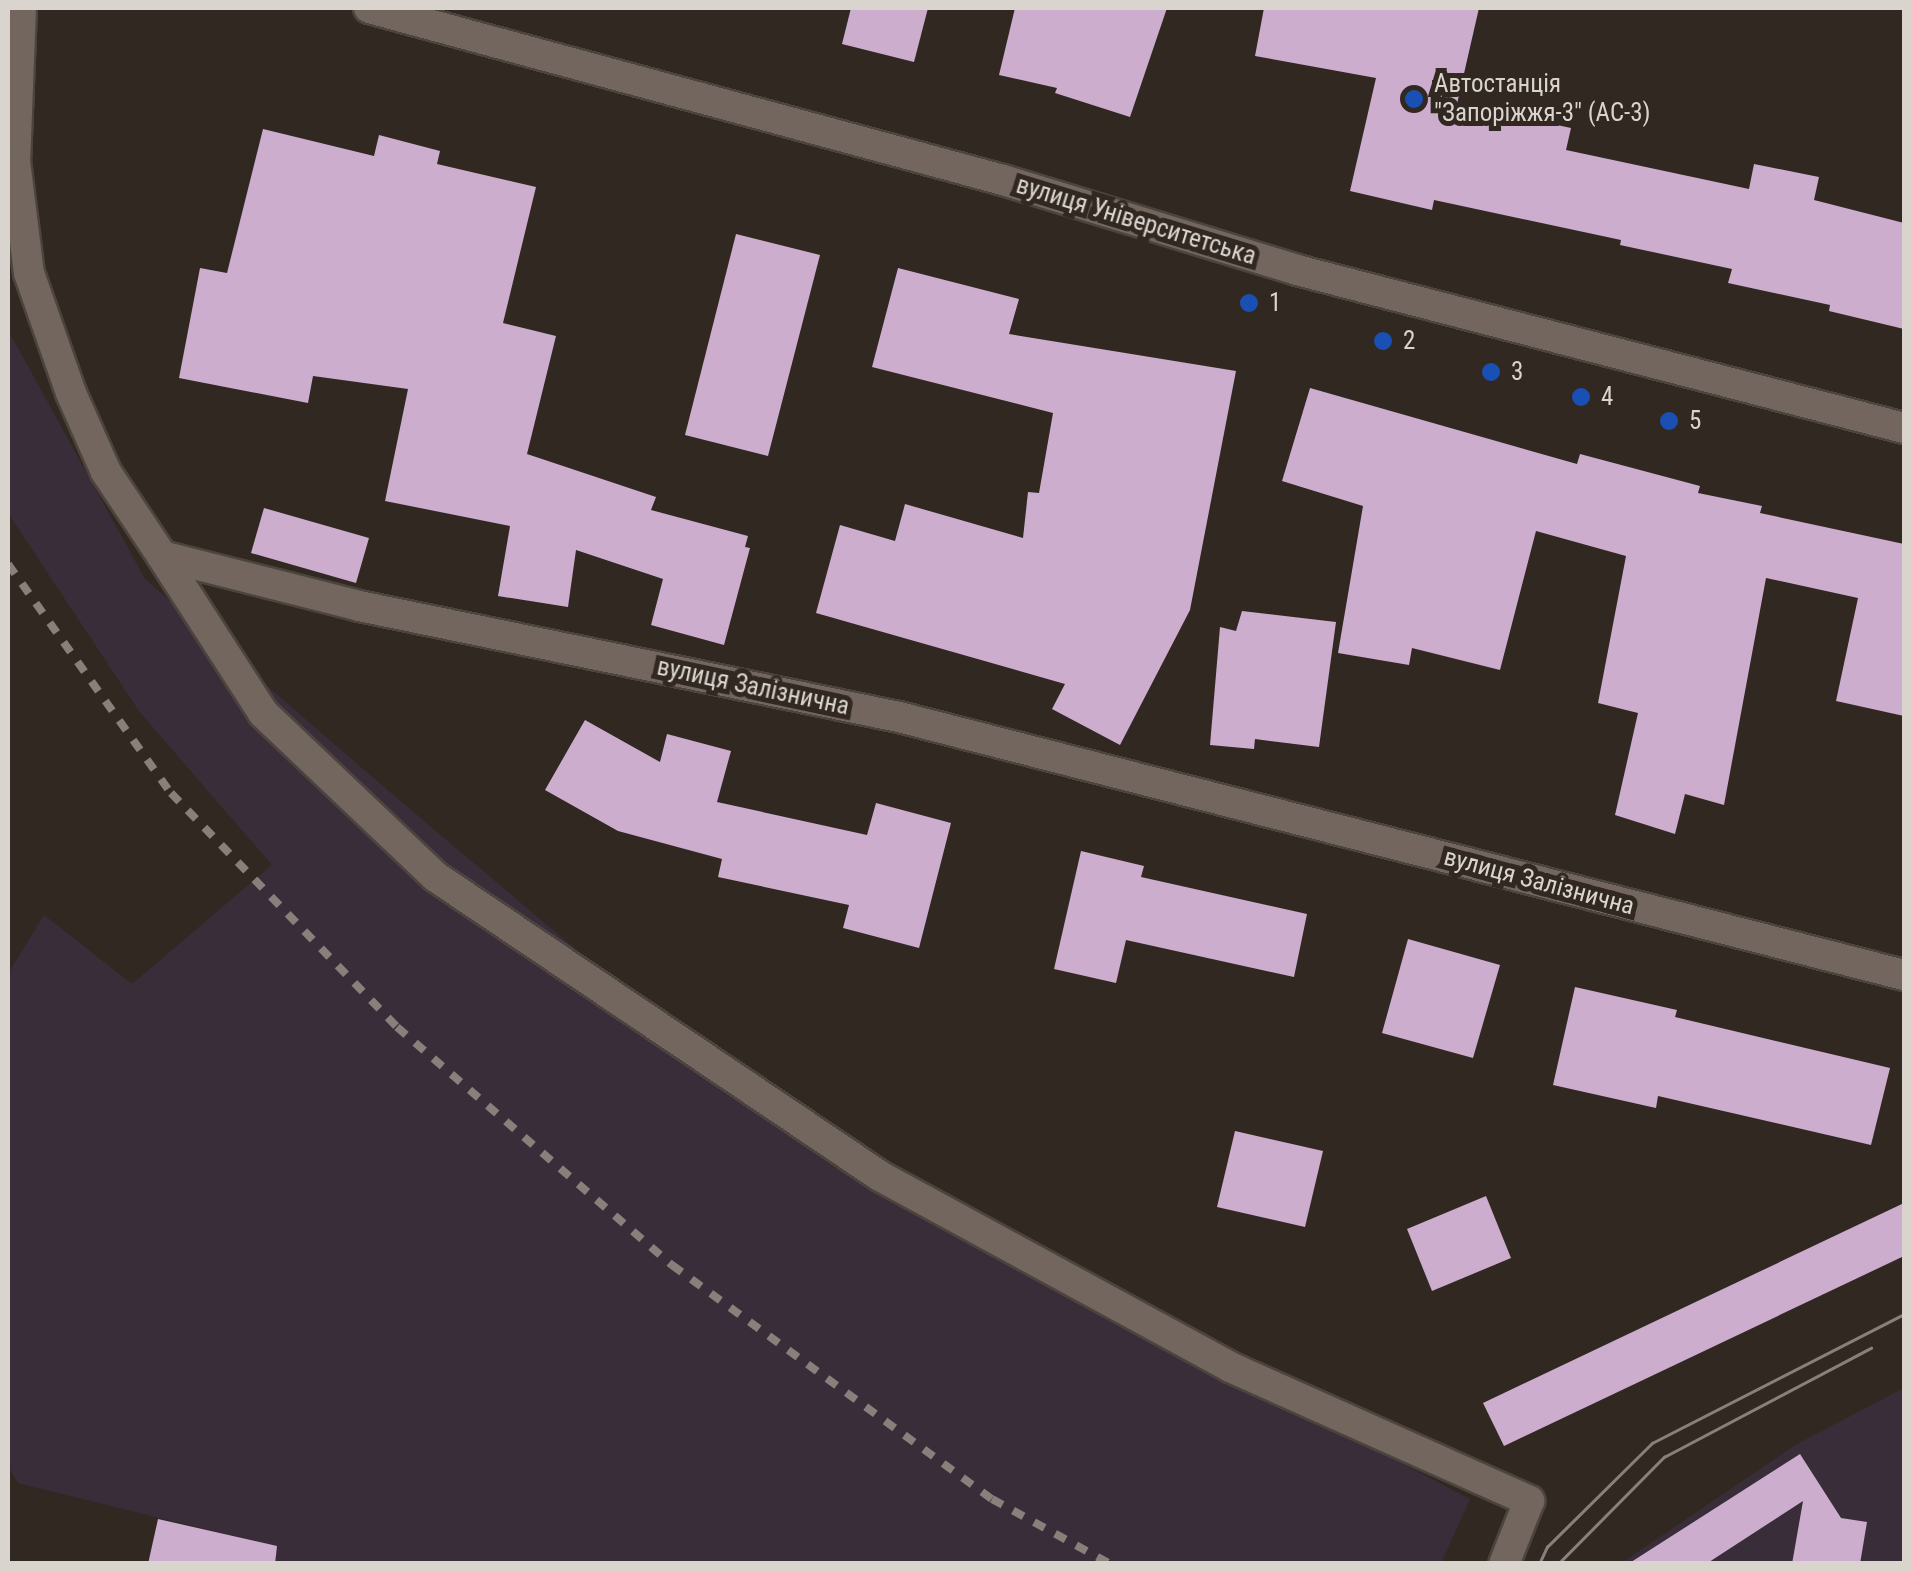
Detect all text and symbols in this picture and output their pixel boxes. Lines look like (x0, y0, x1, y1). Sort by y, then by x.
place label: Автостанція "Запоріжжя-3" (АС-3) (1434, 70, 1651, 129)
marker: Автостанція "Запоріжжя-3" (АС-3) (1403, 88, 1425, 110)
street label: вулиця Університетська (1012, 170, 1260, 272)
place label: 1 (1269, 288, 1281, 318)
marker: 1 (1238, 292, 1260, 314)
place label: 2 (1403, 326, 1415, 356)
marker: 2 (1372, 330, 1394, 352)
place label: 3 (1511, 357, 1523, 387)
marker: 3 (1480, 361, 1502, 383)
place label: 4 (1601, 382, 1613, 412)
marker: 4 (1570, 386, 1592, 408)
place label: 5 (1689, 406, 1701, 436)
marker: 5 (1658, 410, 1680, 432)
street label: вулиця Залізнична (654, 652, 852, 722)
street label: вулиця Залізнична (1441, 842, 1637, 922)

